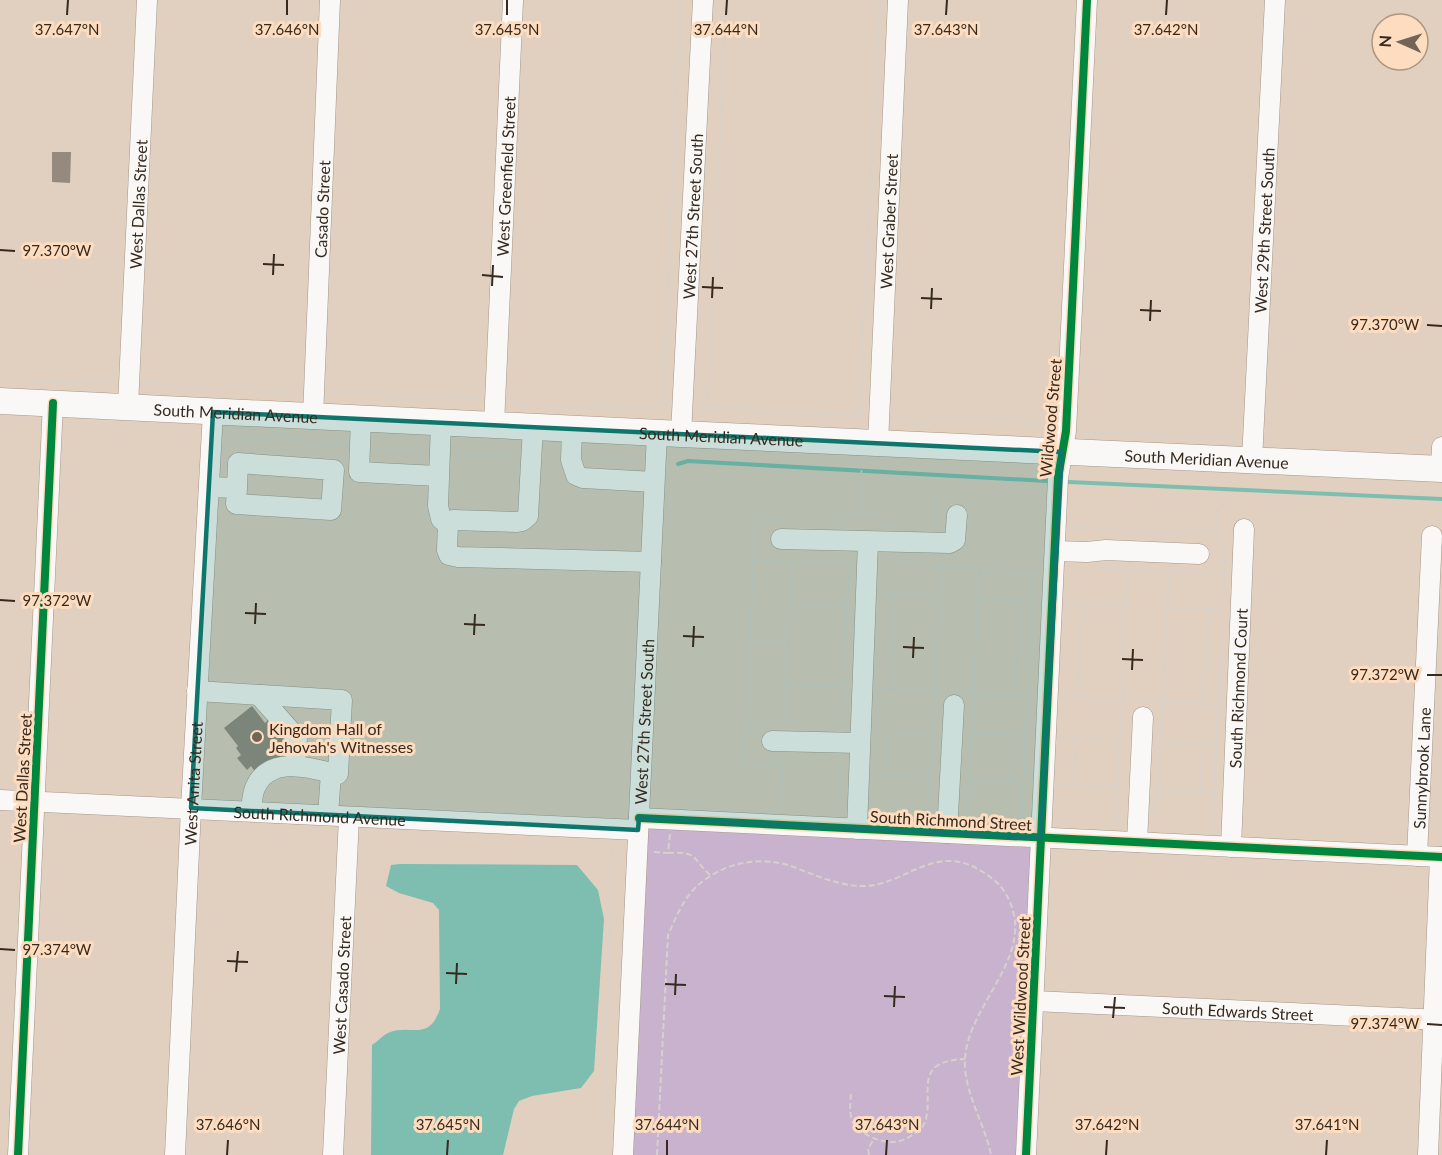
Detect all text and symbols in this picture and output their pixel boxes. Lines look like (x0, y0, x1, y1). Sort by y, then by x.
north arrow (1370, 12, 1430, 72)
text: 37.647°N (35, 20, 99, 38)
text: 37.646°N (255, 20, 319, 38)
text: 37.645°N (475, 20, 539, 38)
text: 37.644°N (694, 20, 758, 38)
text: 37.643°N (914, 20, 978, 38)
text: 37.642°N (1134, 20, 1198, 38)
text: N (1375, 35, 1394, 48)
street label: West Greenfield Street (492, 95, 518, 257)
street label: West 27th Street South (678, 133, 706, 300)
street label: West Dallas Street (125, 139, 150, 269)
street label: West 29th Street South (1250, 147, 1277, 314)
street label: West Graber Street (875, 153, 901, 289)
street label: Casado Street (310, 160, 333, 258)
text: 97.370°W (23, 241, 92, 259)
text: 97.370°W (1351, 315, 1420, 333)
street label: Wildwood Street (1035, 358, 1065, 478)
street label: South Meridian Avenue (153, 399, 318, 426)
street label: South Meridian Avenue (639, 422, 804, 449)
street label: South Meridian Avenue (1124, 445, 1289, 471)
text: 97.372°W (23, 591, 92, 609)
street label: South Richmond Court (1225, 607, 1250, 769)
street label: West 27th Street South (630, 638, 657, 805)
text: 97.372°W (1351, 665, 1420, 683)
street label: Sunnybrook Lane (1409, 707, 1433, 829)
street label: West Dallas Street (9, 713, 35, 843)
place label: Kingdom Hall of Jehovah's Witnesses (269, 719, 413, 756)
street label: West Anita Street (180, 721, 205, 846)
marker: Kingdom Hall of Jehovah's Witnesses (250, 730, 264, 744)
street label: South Richmond Avenue (233, 801, 406, 829)
street label: South Richmond Street (870, 806, 1033, 834)
street label: West Casado Street (328, 915, 354, 1055)
street label: West Wildwood Street (1006, 916, 1034, 1076)
text: 97.374°W (23, 940, 92, 958)
street label: South Edwards Street (1162, 997, 1314, 1024)
text: 97.374°W (1351, 1014, 1420, 1032)
text: 37.646°N (196, 1115, 260, 1133)
text: 37.645°N (416, 1115, 480, 1133)
text: 37.644°N (635, 1115, 699, 1133)
text: 37.643°N (855, 1115, 919, 1133)
text: 37.642°N (1075, 1115, 1139, 1133)
text: 37.641°N (1295, 1115, 1359, 1133)

